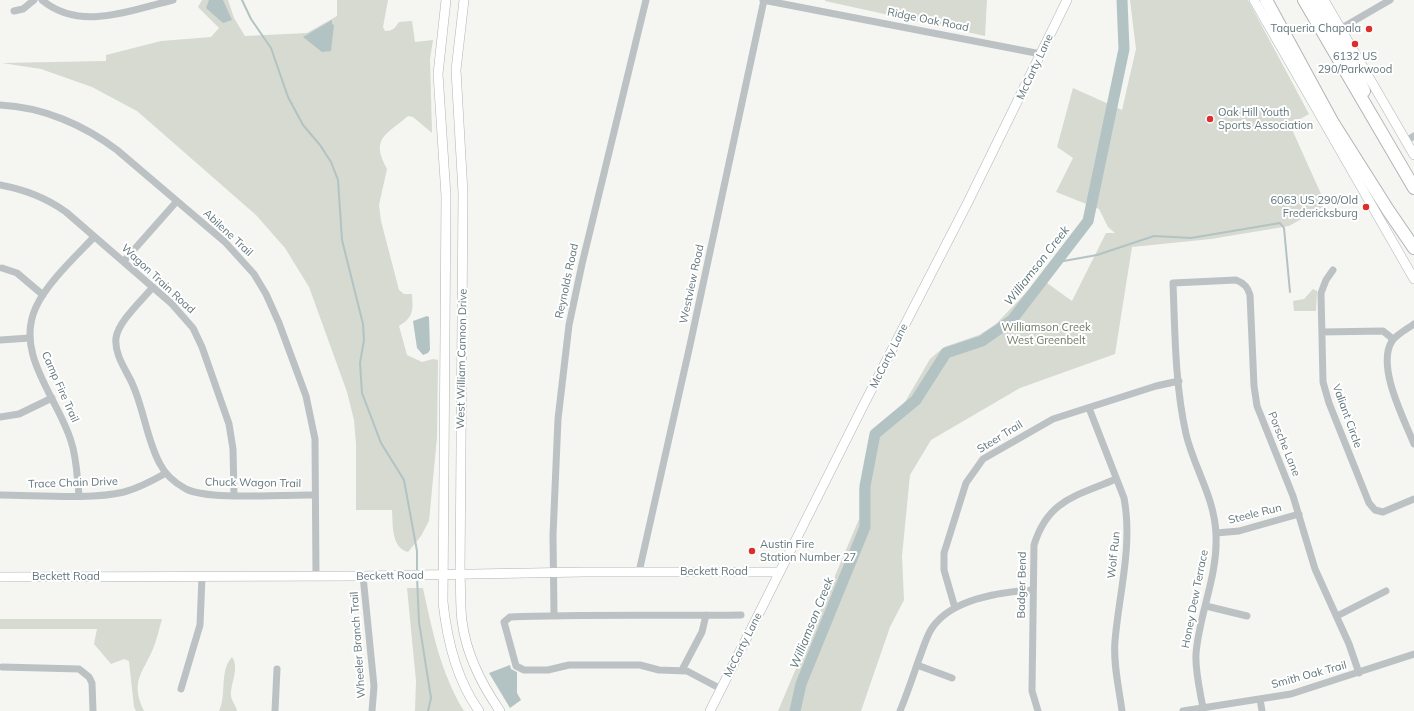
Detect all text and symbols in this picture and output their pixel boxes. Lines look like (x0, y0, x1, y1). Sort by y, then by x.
street label: Ridge Oak Road (886, 6, 970, 34)
place label: Taqueria Chapala (1271, 22, 1361, 36)
marker: Taqueria Chapala (1364, 24, 1374, 34)
street label: McCarty Lane (1014, 32, 1056, 102)
marker: 6132 US 290/Parkwood (1350, 39, 1360, 49)
place label: 6132 US 290/Parkwood (1318, 50, 1392, 76)
place label: Oak Hill Youth Sports Association (1218, 106, 1313, 132)
marker: Oak Hill Youth Sports Association (1205, 114, 1215, 124)
place label: 6063 US 290/Old Fredericksburg (1270, 194, 1358, 220)
marker: 6063 US 290/Old Fredericksburg (1361, 202, 1371, 212)
street label: Abilene Trail (201, 207, 255, 259)
water label: Williamson Creek (1001, 223, 1073, 309)
street label: Wagon Train Road (119, 242, 197, 316)
street label: Reynolds Road (553, 242, 581, 320)
street label: Westview Road (677, 243, 707, 325)
street label: West William Cannon Drive (454, 289, 470, 429)
street label: McCarty Lane (867, 321, 911, 391)
park label: Williamson Creek West Greenbelt (1001, 321, 1091, 347)
street label: Camp Fire Trail (38, 349, 82, 425)
street label: Valiant Circle (1329, 382, 1365, 450)
street label: Porsche Lane (1265, 410, 1303, 478)
street label: Steer Trail (975, 418, 1025, 456)
street label: Trace Chain Drive (28, 475, 118, 491)
street label: Chuck Wagon Trail (205, 476, 301, 490)
street label: Steele Run (1227, 501, 1283, 527)
street label: Wolf Run (1105, 531, 1123, 579)
place label: Austin Fire Station Number 27 (760, 538, 856, 564)
marker: Austin Fire Station Number 27 (747, 546, 757, 556)
street label: Honey Dew Terrace (1179, 549, 1211, 649)
street label: Badger Bend (1015, 552, 1029, 618)
street label: Beckett Road (680, 565, 748, 579)
street label: Beckett Road (356, 569, 424, 583)
street label: Beckett Road (32, 570, 100, 584)
water label: Williamson Creek (787, 575, 837, 671)
street label: Wheeler Branch Trail (348, 591, 368, 699)
street label: McCarty Lane (721, 610, 765, 680)
street label: Smith Oak Trail (1270, 659, 1348, 691)

